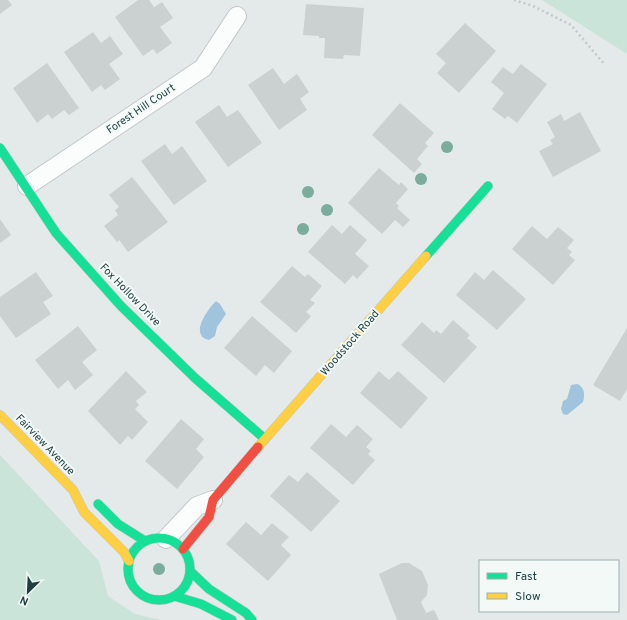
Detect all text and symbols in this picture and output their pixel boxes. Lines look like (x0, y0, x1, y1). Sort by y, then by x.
street label: Forest Hill Court (104, 81, 178, 137)
street label: Fox Hollow Drive (97, 261, 163, 329)
street label: Woodstock Road (318, 307, 382, 379)
street label: Fairview Avenue (12, 412, 78, 478)
legend (479, 560, 619, 612)
text: Fast (515, 569, 537, 585)
north arrow (8, 572, 48, 612)
text: Slow (515, 589, 541, 605)
text: N (18, 592, 31, 608)

